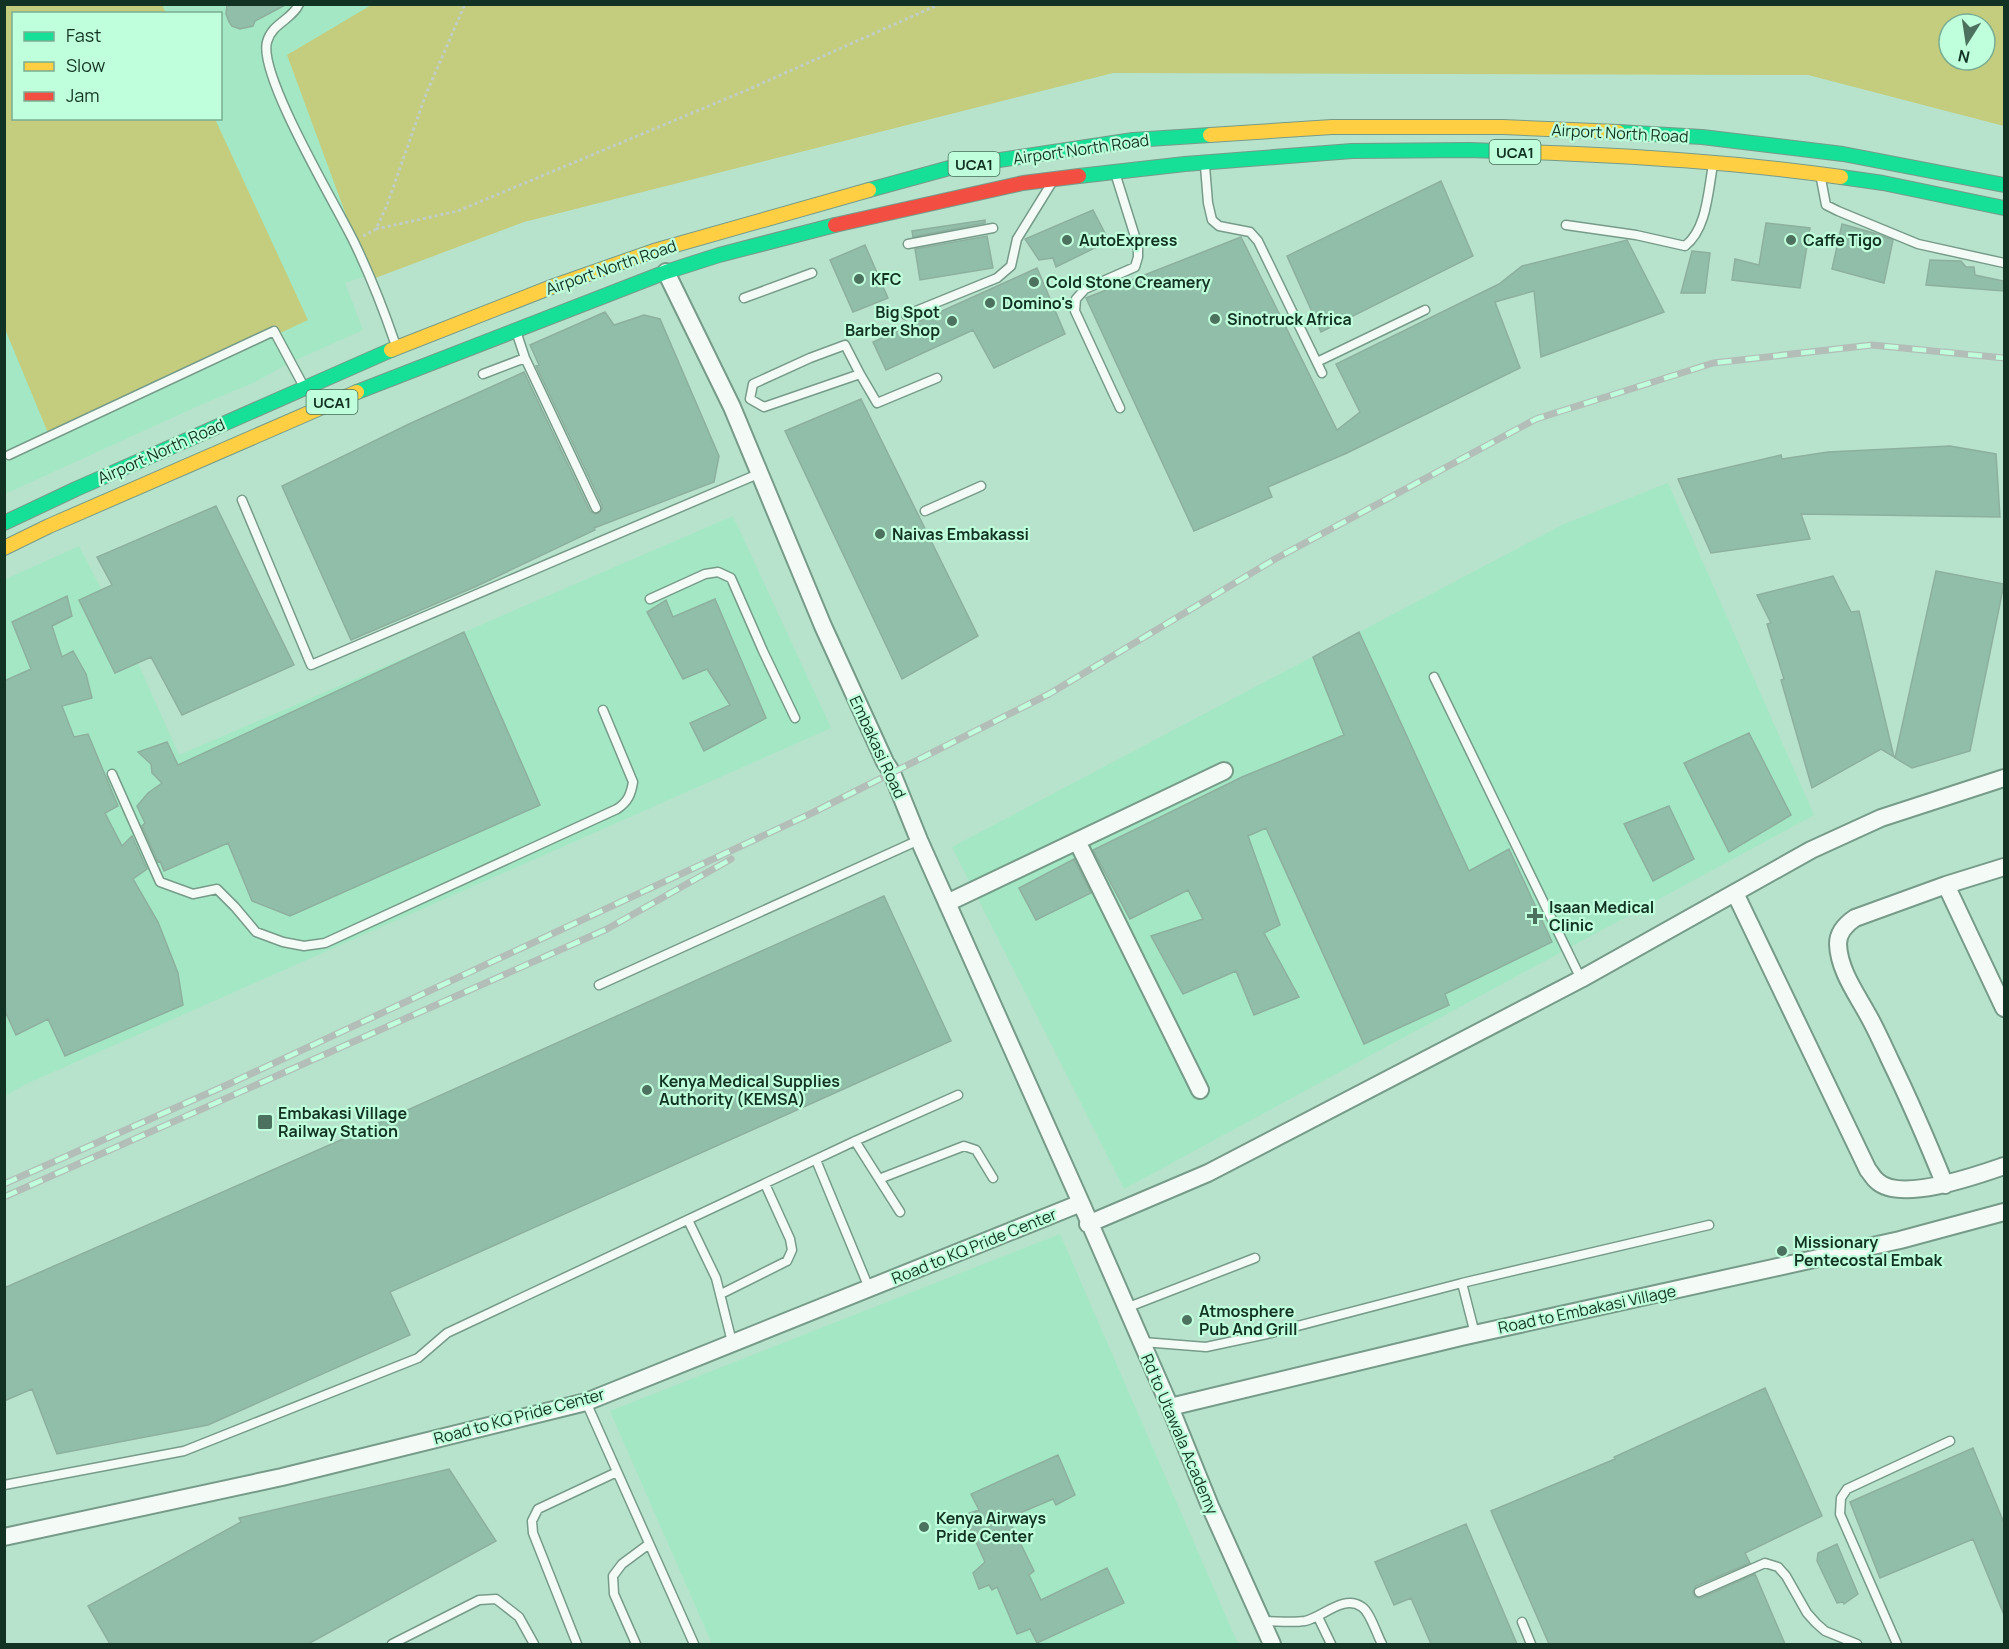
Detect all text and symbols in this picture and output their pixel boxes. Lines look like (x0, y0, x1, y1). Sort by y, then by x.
legend (12, 12, 222, 120)
north arrow (1937, 12, 1997, 72)
text: Fast (66, 23, 101, 47)
text: N (1956, 45, 1972, 69)
text: Slow (66, 53, 106, 77)
text: Jam (66, 83, 100, 107)
street label: Airport North Road (1551, 118, 1689, 148)
street label: Airport North Road (1012, 129, 1150, 169)
road number: UCA1 (1490, 140, 1540, 164)
road number: UCA1 (948, 152, 1000, 176)
place label: AutoExpress (1079, 229, 1178, 251)
place label: Caffe Tigo (1803, 229, 1882, 251)
marker: AutoExpress (1060, 233, 1074, 247)
marker: Caffe Tigo (1784, 233, 1798, 247)
street label: Airport North Road (543, 234, 679, 300)
place label: KFC (871, 268, 902, 290)
place label: Cold Stone Creamery (1046, 271, 1211, 293)
marker: KFC (852, 272, 866, 286)
marker: Cold Stone Creamery (1027, 275, 1041, 289)
place label: Domino's (1002, 292, 1073, 314)
marker: Domino's (983, 296, 997, 310)
place label: Big Spot Barber Shop (845, 301, 940, 341)
place label: Sinotruck Africa (1227, 308, 1352, 330)
marker: Sinotruck Africa (1208, 312, 1222, 326)
marker: Big Spot Barber Shop (945, 314, 959, 328)
road number: UCA1 (306, 390, 358, 414)
street label: Airport North Road (94, 413, 228, 489)
place label: Naivas Embakassi (892, 523, 1029, 545)
marker: Naivas Embakassi (873, 527, 887, 541)
street label: Embakasi Road (845, 692, 911, 802)
place label: Isaan Medical Clinic (1549, 896, 1654, 936)
marker: Isaan Medical Clinic (1526, 907, 1544, 925)
place label: Kenya Medical Supplies Authority (KEMSA) (659, 1070, 840, 1110)
marker: Kenya Medical Supplies Authority (KEMSA) (640, 1083, 654, 1097)
place label: Embakasi Village Railway Station (278, 1102, 407, 1142)
marker: Embakasi Village Railway Station (256, 1113, 274, 1131)
street label: Road to KQ Pride Center (888, 1203, 1060, 1289)
place label: Missionary Pentecostal Embak (1794, 1231, 1943, 1271)
marker: Missionary Pentecostal Embak (1775, 1244, 1789, 1258)
street label: Road to Embakasi Village (1496, 1279, 1678, 1339)
place label: Atmosphere Pub And Grill (1199, 1300, 1298, 1340)
marker: Atmosphere Pub And Grill (1180, 1313, 1194, 1327)
street label: Rd to Utawala Academy (1136, 1350, 1224, 1518)
street label: Road to KQ Pride Center (431, 1383, 607, 1449)
place label: Kenya Airways Pride Center (936, 1507, 1046, 1547)
marker: Kenya Airways Pride Center (917, 1520, 931, 1534)

